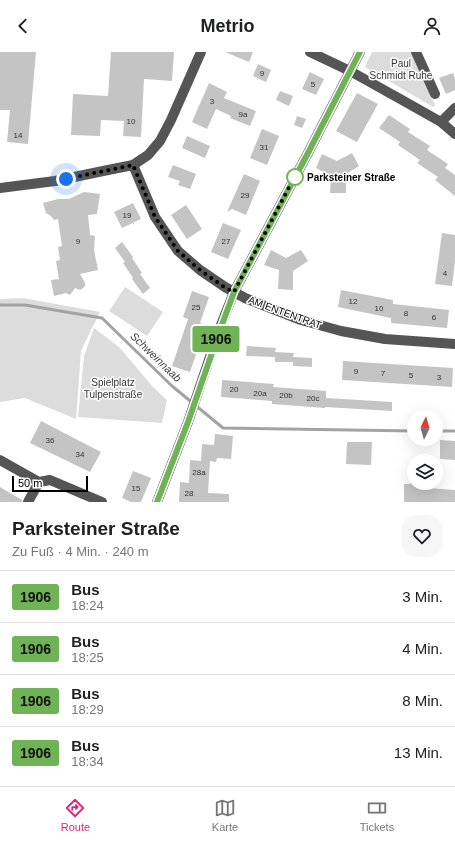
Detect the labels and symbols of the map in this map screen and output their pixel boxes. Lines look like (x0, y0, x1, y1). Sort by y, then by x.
park label: Paul Schmidt Ruhe (370, 58, 433, 81)
house number: 9 (260, 69, 265, 78)
house number: 5 (311, 80, 316, 89)
house number: 3 (210, 97, 215, 106)
house number: 9a (239, 110, 248, 119)
house number: 10 (127, 117, 136, 126)
house number: 14 (14, 131, 23, 140)
house number: 31 (260, 143, 269, 152)
marker: Parksteiner Straße (286, 168, 304, 186)
your location (56, 169, 76, 189)
place label: Parksteiner Straße (307, 172, 396, 183)
house number: 29 (241, 191, 250, 200)
house number: 19 (123, 211, 132, 220)
house number: 9 (76, 237, 81, 246)
house number: 27 (222, 237, 231, 246)
house number: 4 (443, 269, 448, 278)
street label: AM ENTENTRAT (247, 294, 323, 331)
house number: 12 (349, 297, 358, 306)
house number: 25 (192, 303, 201, 312)
house number: 10 (375, 304, 384, 313)
house number: 8 (404, 309, 409, 318)
house number: 6 (432, 313, 437, 322)
line badge: 1906 (188, 326, 244, 352)
water label: Schweinnaab (128, 330, 184, 384)
house number: 9 (354, 367, 359, 376)
house number: 7 (381, 369, 386, 378)
house number: 5 (409, 371, 414, 380)
house number: 3 (437, 373, 442, 382)
park label: Spielplatz Tulpenstraße (84, 377, 143, 400)
house number: 20 (230, 385, 239, 394)
house number: 20a (253, 389, 267, 398)
house number: 20b (279, 391, 293, 400)
house number: 20c (307, 394, 319, 403)
north arrow (407, 410, 443, 446)
house number: 36 (46, 436, 55, 445)
house number: 34 (76, 450, 85, 459)
house number: 28a (192, 468, 206, 477)
scale bar (12, 474, 88, 493)
house number: 15 (132, 484, 141, 493)
house number: 28 (185, 489, 194, 498)

